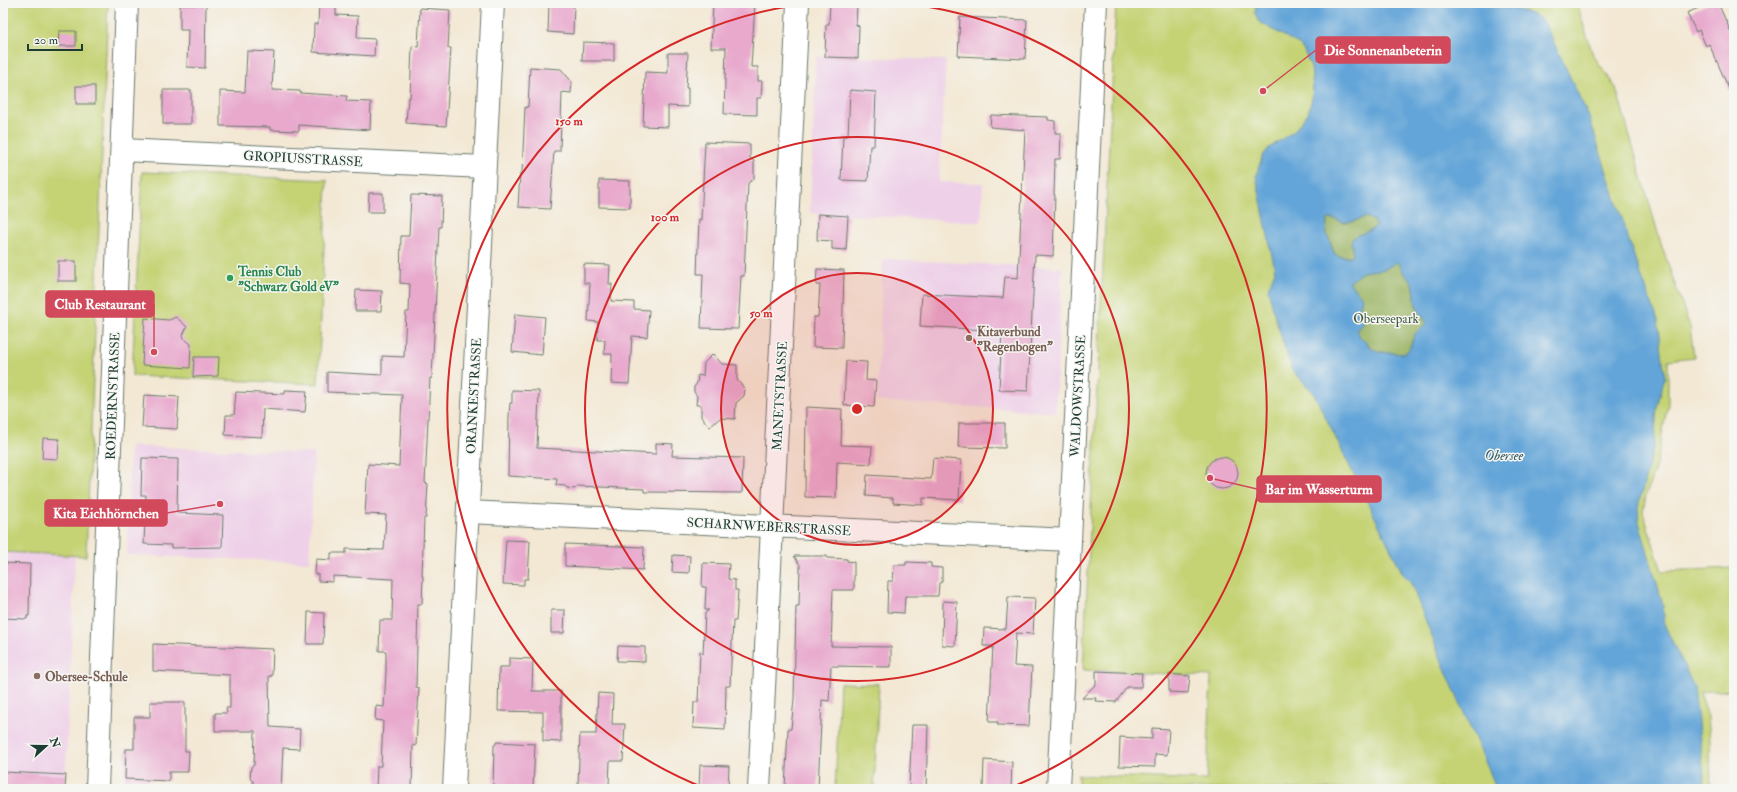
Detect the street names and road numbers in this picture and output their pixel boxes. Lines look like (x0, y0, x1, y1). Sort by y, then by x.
street label: GROPIUSSTRASSE (243, 148, 363, 170)
street label: ROEDERNSTRASSE (103, 332, 123, 460)
street label: WALDOWSTRASSE (1067, 334, 1089, 459)
street label: ORANKESTRASSE (463, 338, 485, 455)
street label: MANETSTRASSE (769, 341, 791, 451)
street label: SCHARNWEBERSTRASSE (686, 515, 852, 539)

